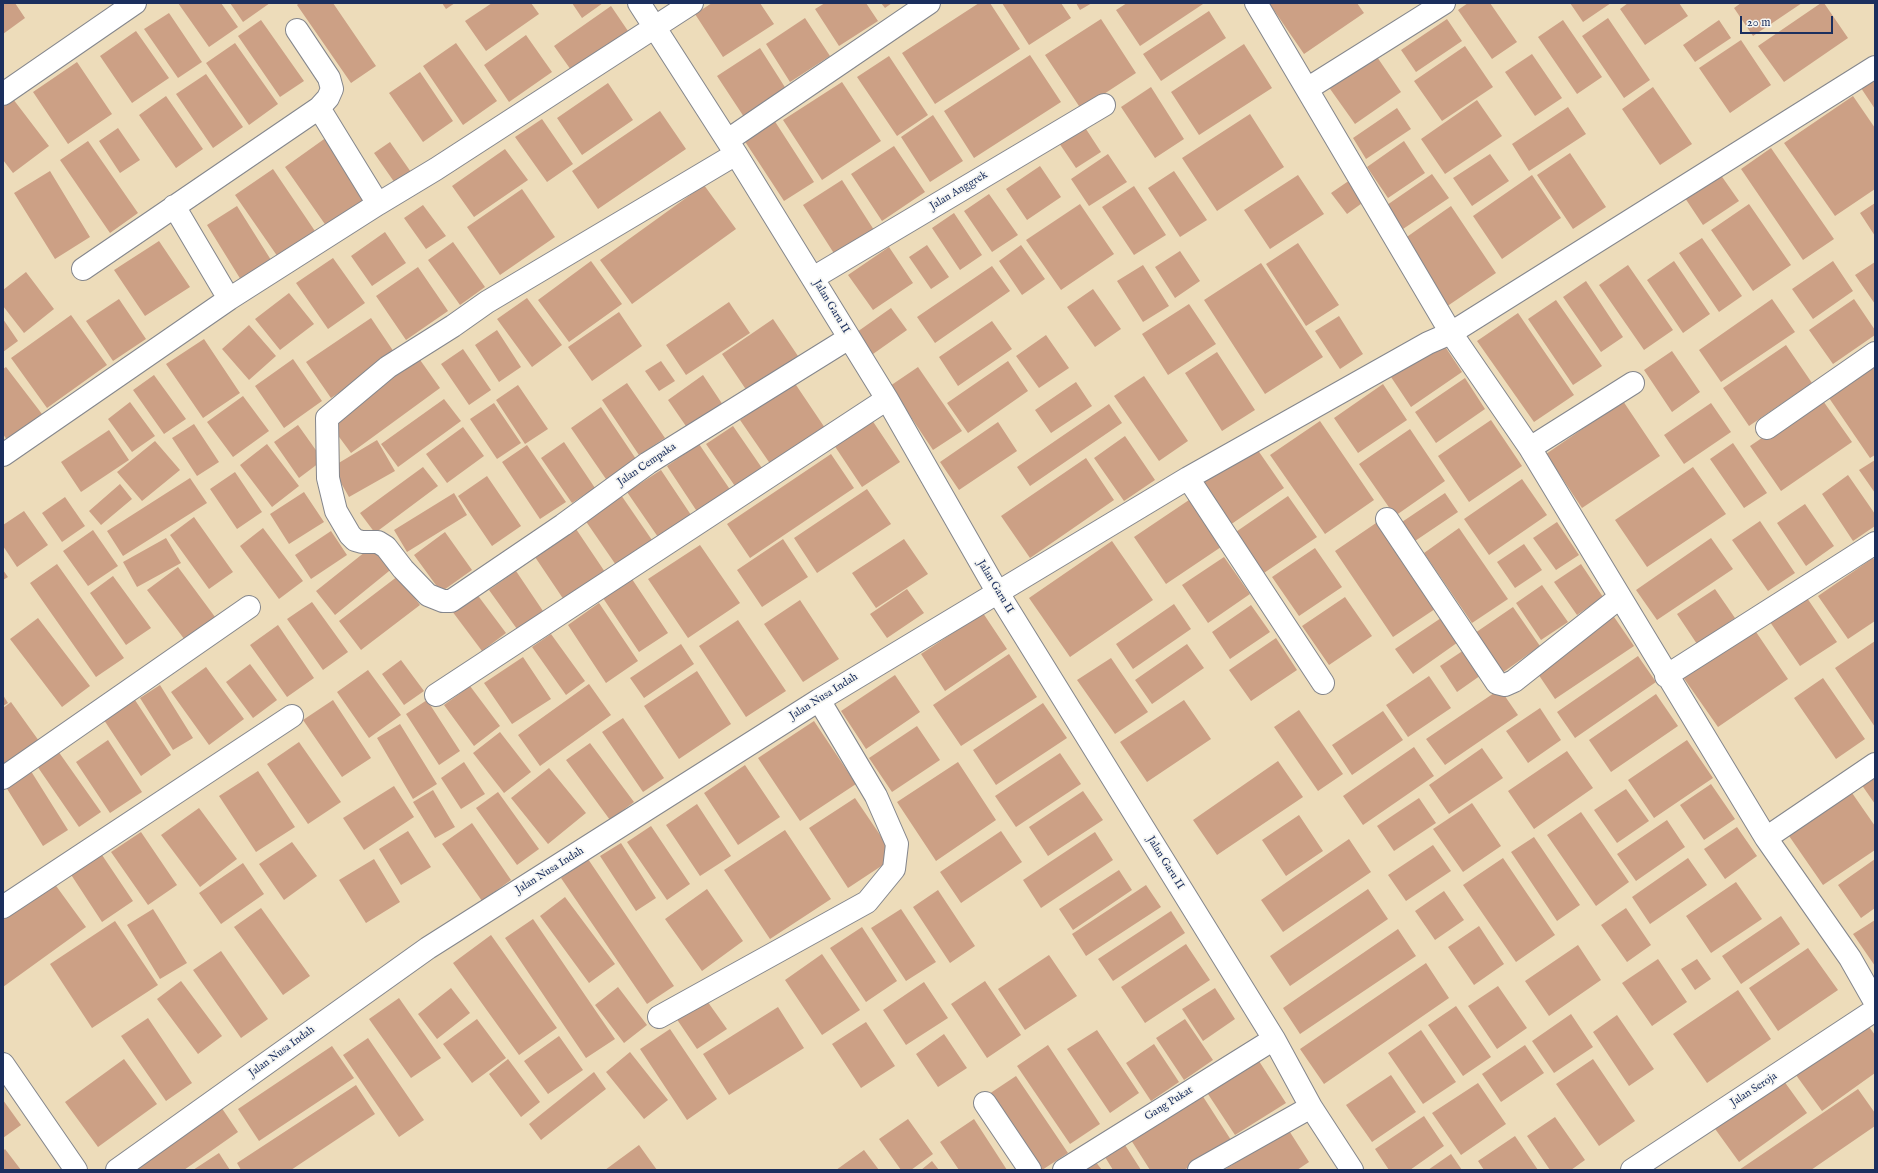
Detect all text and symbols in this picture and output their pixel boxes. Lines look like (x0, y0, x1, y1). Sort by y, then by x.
scale bar (1742, 8, 1835, 34)
text: 20 m (1747, 15, 1770, 30)
street label: Jalan Anggrek (928, 169, 990, 213)
street label: Jalan Garu II (810, 278, 852, 336)
street label: Jalan Cempaka (615, 441, 679, 489)
street label: Jalan Garu II (974, 558, 1016, 616)
street label: Jalan Nusa Indah (787, 671, 861, 723)
street label: Jalan Garu II (1143, 834, 1187, 892)
street label: Jalan Nusa Indah (513, 845, 587, 897)
street label: Jalan Nusa Indah (247, 1024, 317, 1080)
street label: Jalan Seroja (1728, 1070, 1780, 1110)
street label: Gang Pukat (1143, 1084, 1195, 1124)

